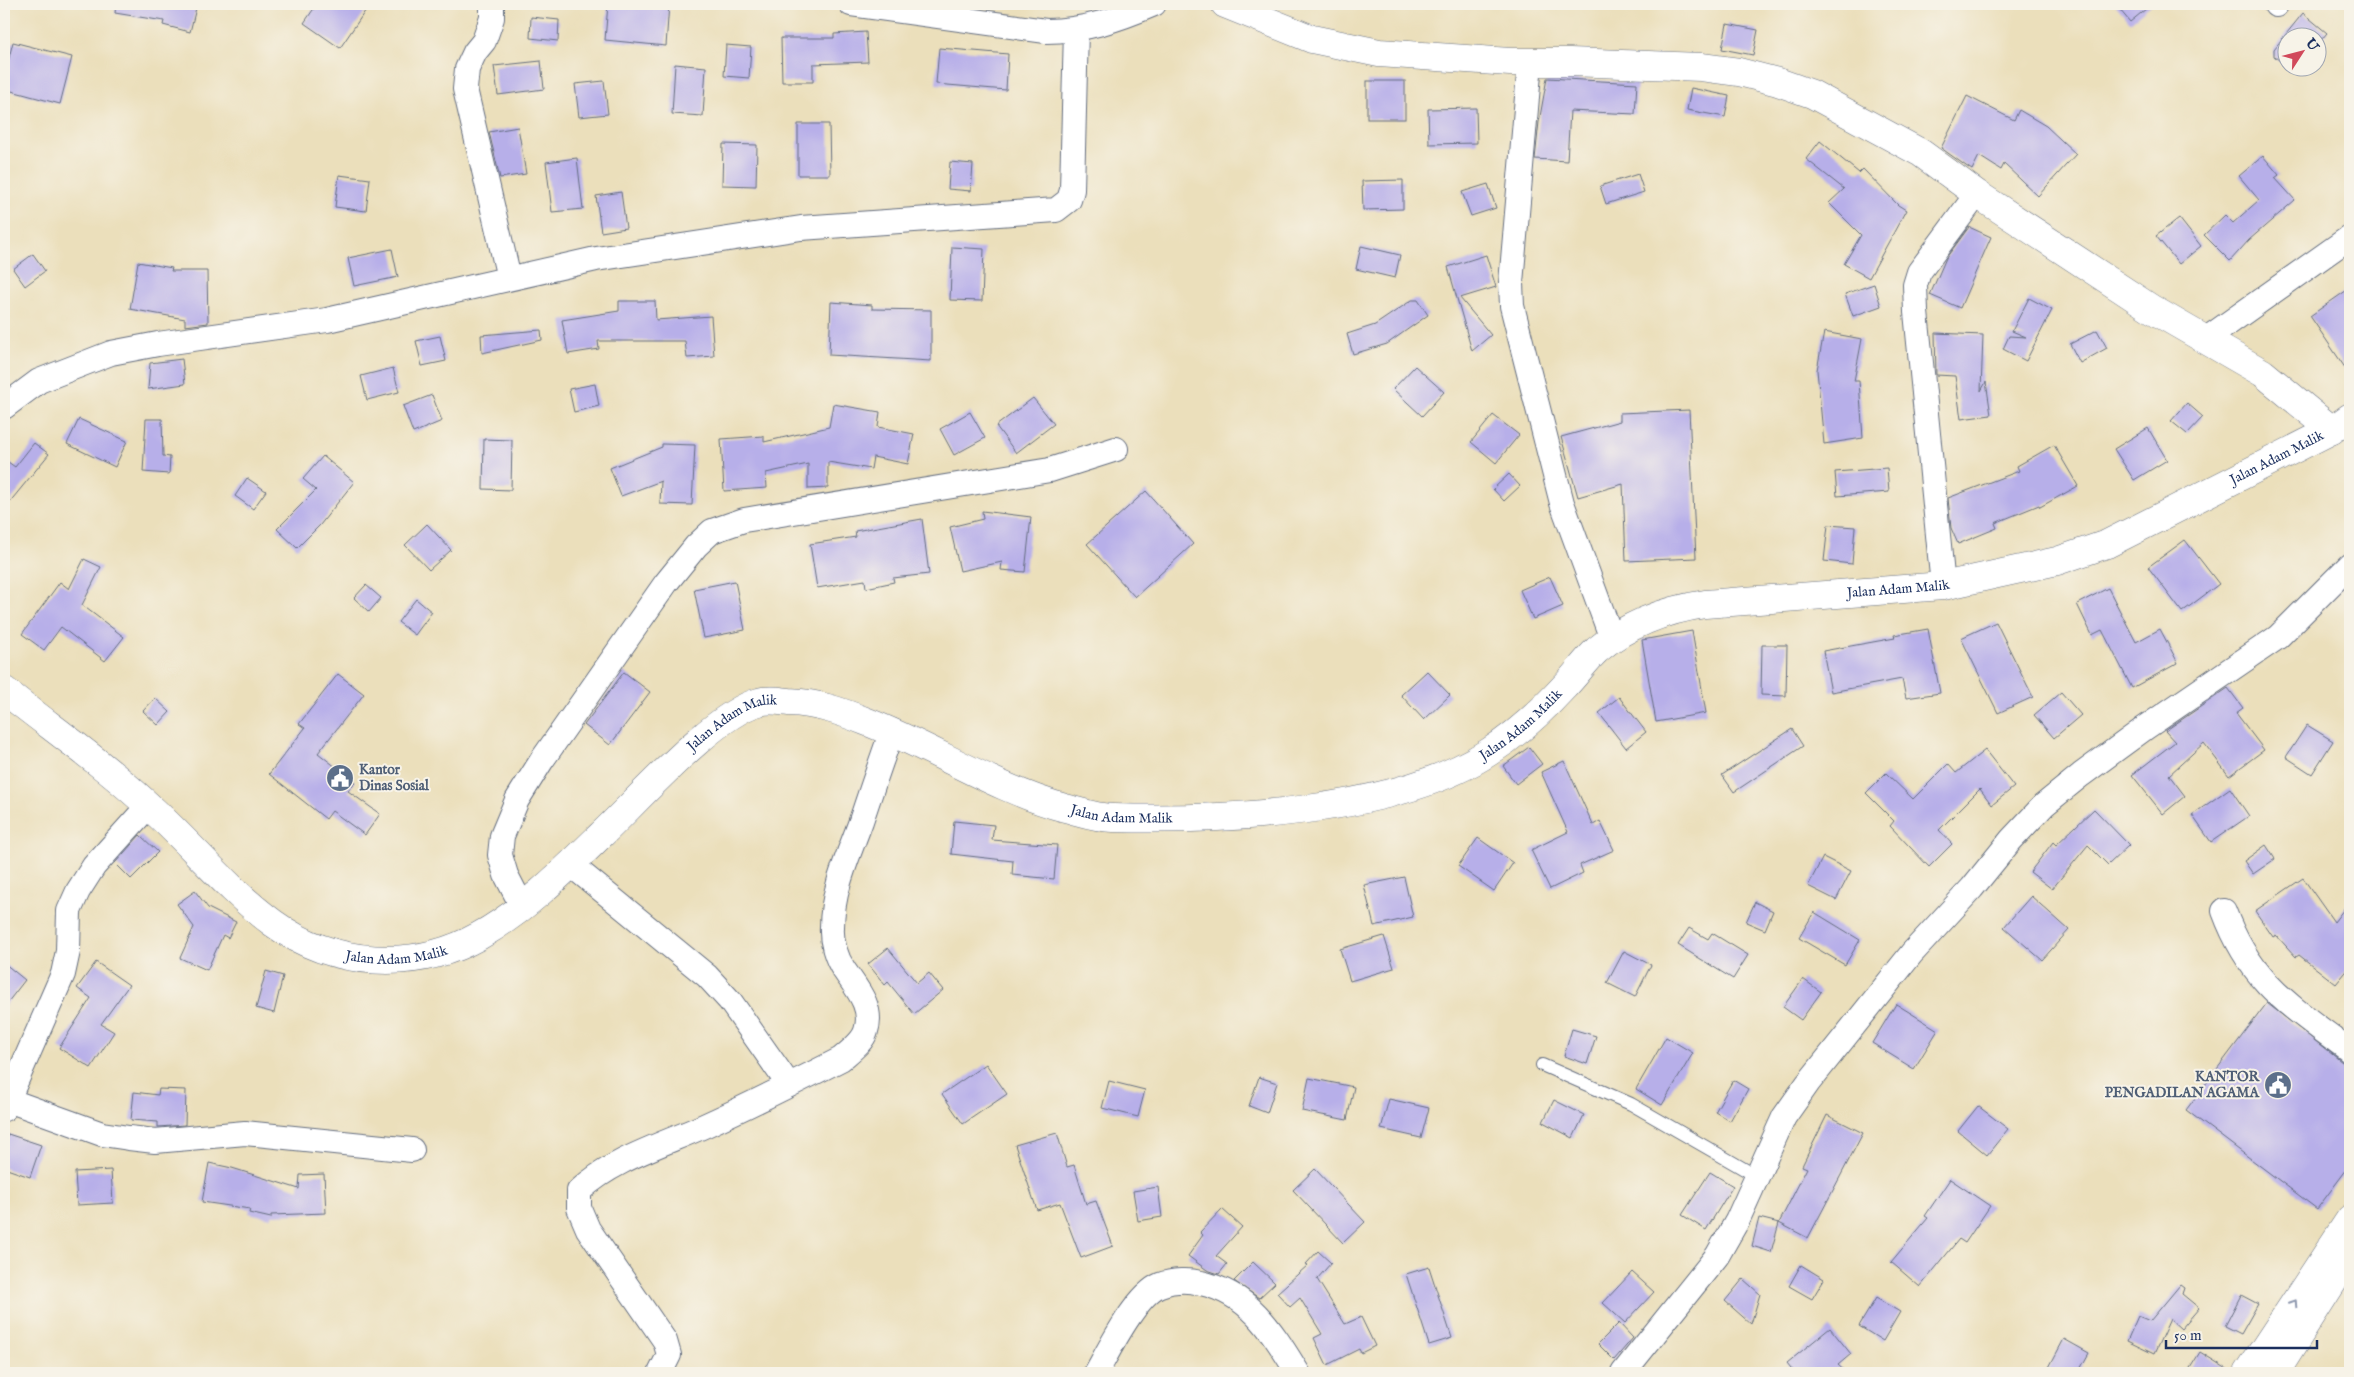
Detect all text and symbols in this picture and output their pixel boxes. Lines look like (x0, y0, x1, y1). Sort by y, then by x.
north arrow (2276, 28, 2326, 78)
text: U (2300, 34, 2323, 56)
street label: Jalan Adam Malik (2225, 426, 2327, 490)
street label: Jalan Adam Malik (1844, 576, 1952, 602)
street label: Jalan Adam Malik (1474, 685, 1567, 766)
street label: Jalan Adam Malik (682, 691, 778, 757)
place label: Kantor Dinas Sosial (359, 761, 430, 795)
public building icon: Kantor Dinas Sosial (325, 763, 355, 793)
street label: Jalan Adam Malik (1066, 800, 1173, 828)
street label: Jalan Adam Malik (342, 941, 450, 969)
place label: KANTOR PENGADILAN AGAMA (2105, 1068, 2261, 1102)
public building icon: KANTOR PENGADILAN AGAMA (2263, 1070, 2293, 1100)
one-way arrow (2288, 1300, 2297, 1309)
scale bar (2166, 1317, 2318, 1349)
text: 50 m (2174, 1326, 2202, 1345)

